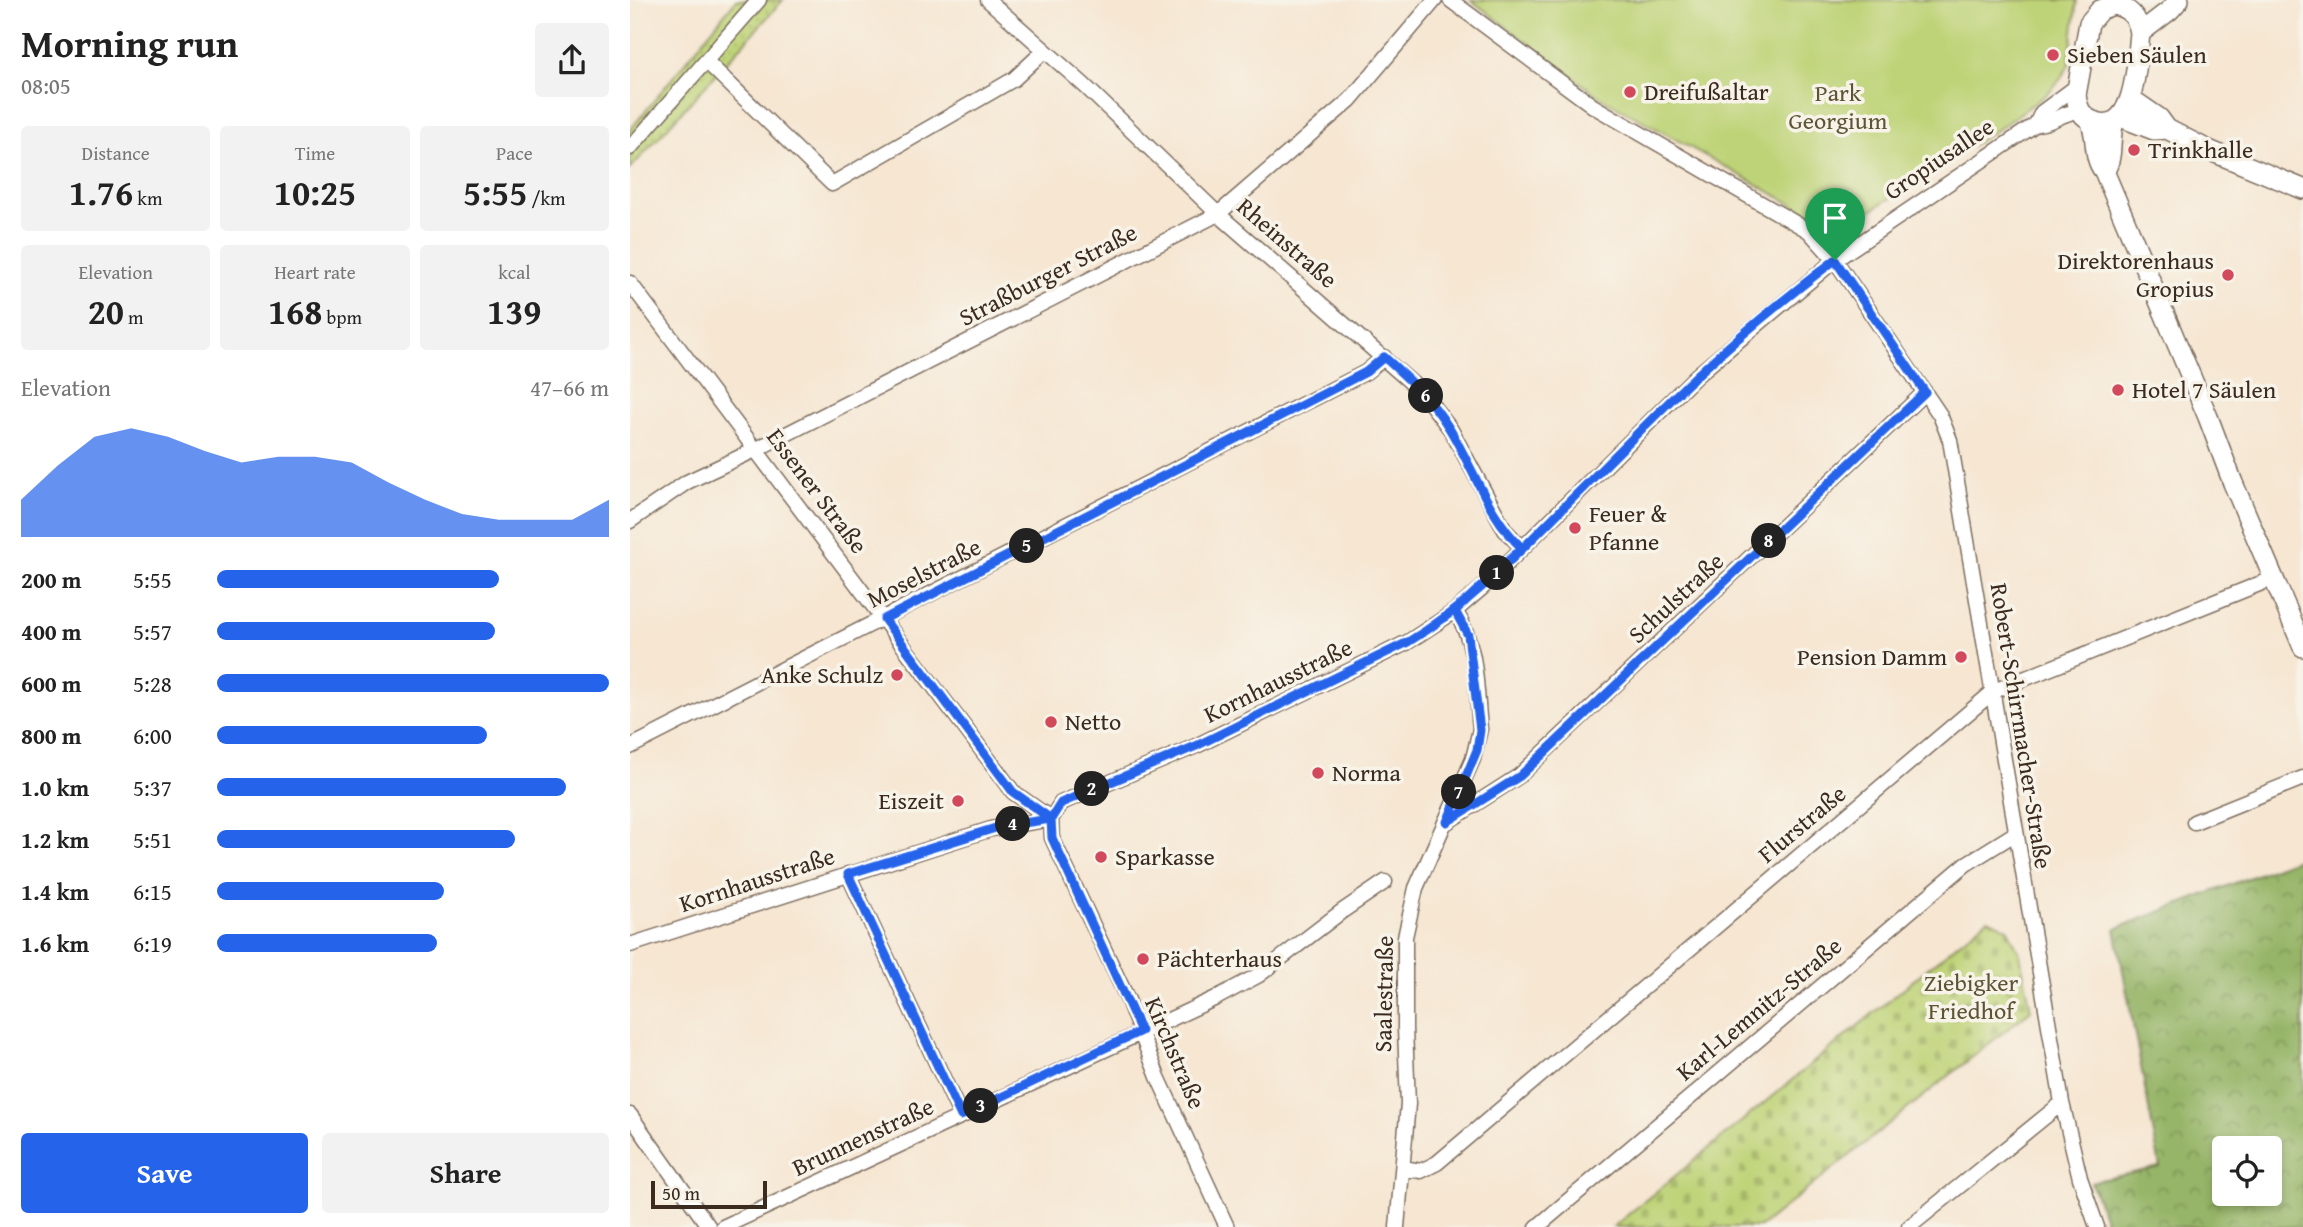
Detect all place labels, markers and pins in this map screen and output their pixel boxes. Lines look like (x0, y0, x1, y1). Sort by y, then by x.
place label: Sieben Säulen (2067, 37, 2207, 72)
marker: Sieben Säulen (2045, 47, 2061, 63)
place label: Dreifußaltar (1644, 74, 1769, 109)
marker: Dreifußaltar (1622, 84, 1638, 100)
place label: Trinkhalle (2148, 132, 2253, 167)
marker: Trinkhalle (2126, 142, 2142, 158)
pin (1805, 188, 1865, 260)
place label: Direktorenhaus Gropius (2057, 243, 2214, 306)
marker: Direktorenhaus Gropius (2220, 267, 2236, 283)
place label: Hotel 7 Säulen (2132, 372, 2277, 407)
pin: 6 (1408, 378, 1444, 414)
marker: Hotel 7 Säulen (2110, 382, 2126, 398)
place label: Feuer & Pfanne (1589, 496, 1667, 559)
marker: Feuer & Pfanne (1567, 520, 1583, 536)
pin: 8 (1752, 524, 1786, 558)
pin: 5 (1010, 528, 1044, 564)
pin: 1 (1480, 556, 1514, 590)
place label: Pension Damm (1797, 639, 1947, 674)
marker: Pension Damm (1953, 649, 1969, 665)
place label: Anke Schulz (761, 657, 883, 692)
marker: Anke Schulz (889, 667, 905, 683)
place label: Netto (1065, 704, 1121, 739)
marker: Netto (1043, 714, 1059, 730)
place label: Norma (1332, 755, 1401, 790)
marker: Norma (1310, 765, 1326, 781)
pin: 2 (1074, 772, 1110, 806)
pin: 7 (1442, 774, 1476, 810)
place label: Eiszeit (879, 783, 945, 818)
marker: Eiszeit (950, 793, 966, 809)
pin: 4 (996, 806, 1030, 842)
place label: Sparkasse (1115, 839, 1215, 874)
marker: Sparkasse (1093, 849, 1109, 865)
place label: Pächterhaus (1157, 941, 1282, 976)
marker: Pächterhaus (1135, 951, 1151, 967)
pin: 3 (964, 1088, 998, 1124)

